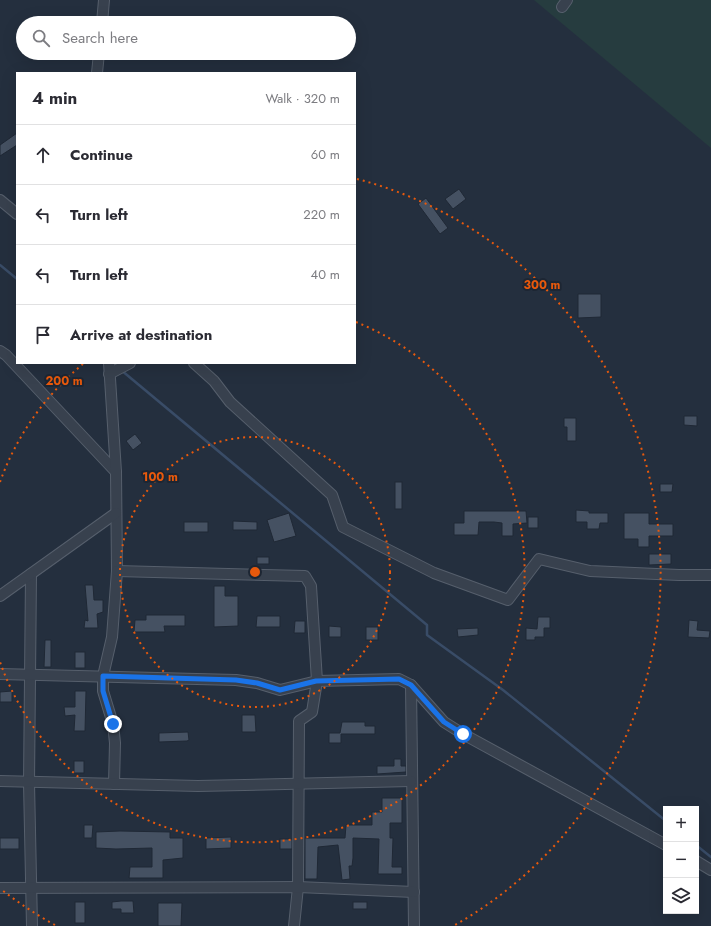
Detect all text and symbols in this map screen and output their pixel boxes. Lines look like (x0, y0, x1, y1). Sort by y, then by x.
search box (16, 16, 356, 60)
icon: search (30, 27, 52, 49)
text: Search here (62, 27, 138, 49)
text: 4 min (32, 86, 77, 110)
text: Walk · 320 m (265, 89, 340, 108)
icon: ahead (32, 144, 54, 166)
text: Continue (70, 144, 133, 166)
text: 60 m (311, 145, 340, 164)
icon: left (32, 204, 54, 226)
text: Turn left (70, 204, 128, 226)
text: 220 m (303, 205, 340, 224)
icon: left (32, 264, 54, 286)
text: Turn left (70, 264, 128, 286)
text: 40 m (311, 265, 340, 284)
text: 300 m (524, 276, 561, 294)
icon: arrive (32, 324, 54, 346)
text: Arrive at destination (70, 324, 212, 346)
text: 200 m (45, 372, 83, 390)
text: 100 m (142, 468, 178, 486)
centre of rings (248, 565, 262, 579)
route end (104, 715, 122, 733)
route start (454, 725, 472, 743)
map controls (663, 806, 699, 914)
button: + (663, 806, 699, 842)
button: − (663, 842, 699, 878)
button: layers (663, 878, 699, 914)

